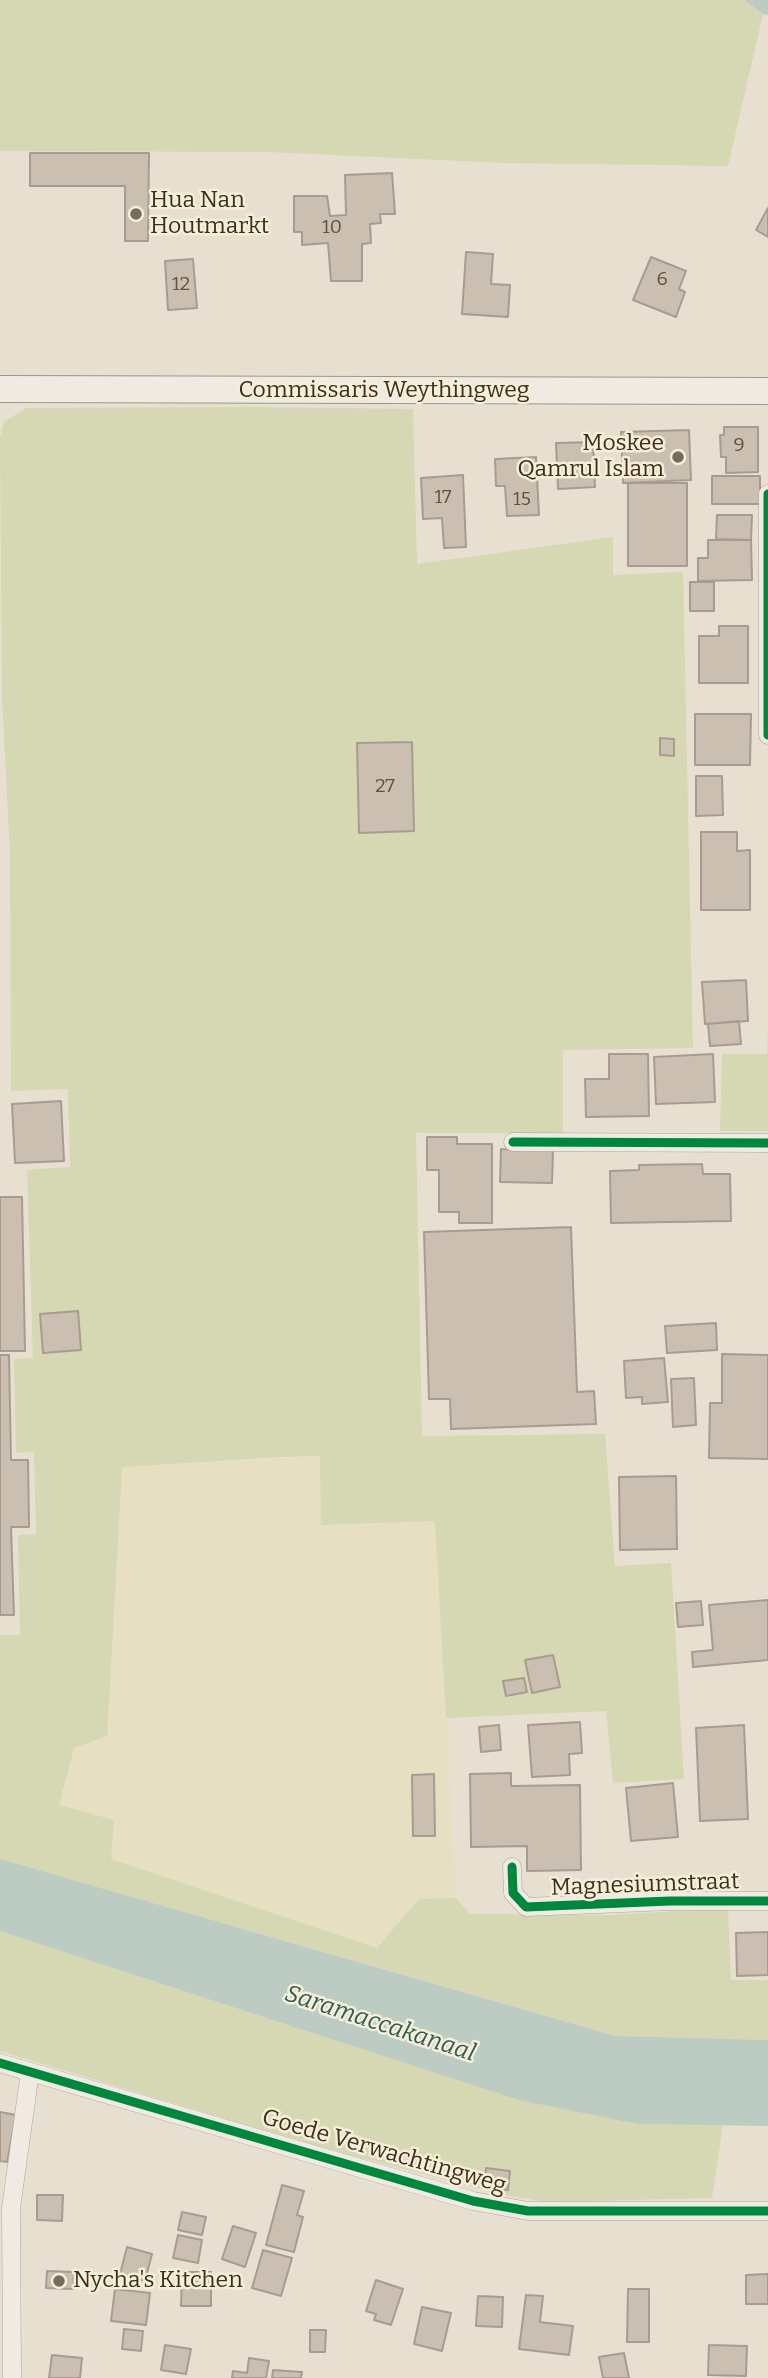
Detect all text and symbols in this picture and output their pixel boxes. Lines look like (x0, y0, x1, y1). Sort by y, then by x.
place label: Hua Nan Houtmarkt (150, 187, 269, 241)
marker: Hua Nan Houtmarkt (128, 206, 144, 222)
house number: 10 (322, 217, 342, 239)
house number: 6 (656, 269, 668, 291)
house number: 12 (172, 274, 190, 296)
street label: Commissaris Weythingweg (238, 377, 530, 405)
place label: Moskee Qamrul Islam (518, 430, 664, 484)
house number: 9 (733, 435, 745, 457)
marker: Moskee Qamrul Islam (670, 449, 686, 465)
house number: 17 (434, 487, 452, 509)
house number: 15 (513, 489, 531, 511)
house number: 27 (375, 776, 395, 798)
street label: Magnesiumstraat (550, 1868, 740, 1902)
water label: Saramaccakanaal (281, 1980, 479, 2068)
street label: Goede Verwachtingweg (259, 2104, 509, 2200)
place label: Nycha's Kitchen (73, 2267, 243, 2295)
marker: Nycha's Kitchen (51, 2273, 67, 2289)

